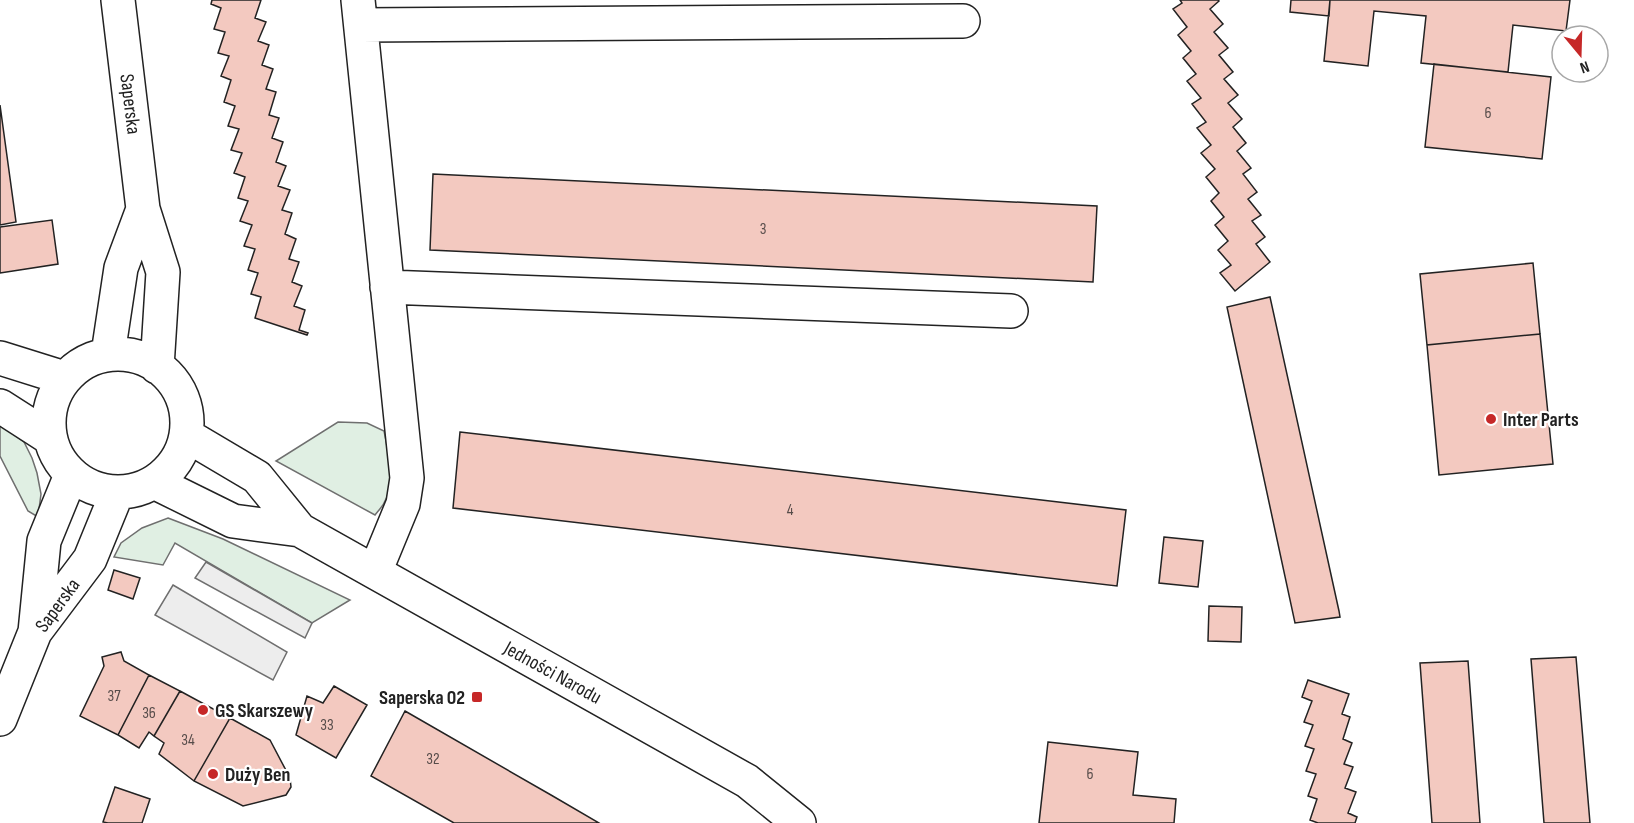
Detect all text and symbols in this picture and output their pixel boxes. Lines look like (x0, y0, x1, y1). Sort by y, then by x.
north arrow (1550, 24, 1610, 84)
text: N (1577, 56, 1592, 77)
street label: Saperska (114, 73, 146, 136)
house number: 6 (1484, 104, 1492, 123)
house number: 3 (760, 220, 766, 239)
place label: Inter Parts (1503, 408, 1579, 432)
marker: Inter Parts (1484, 412, 1498, 426)
house number: 4 (787, 501, 794, 520)
street label: Saperska (30, 574, 85, 637)
street label: Jedności Narodu (499, 636, 605, 709)
place label: Saperska 02 (379, 686, 465, 710)
house number: 37 (107, 687, 121, 706)
marker: Saperska 02 (470, 690, 484, 704)
place label: GS Skarszewy (215, 699, 314, 723)
marker: GS Skarszewy (196, 703, 210, 717)
house number: 36 (142, 704, 156, 723)
house number: 33 (320, 716, 334, 735)
house number: 34 (181, 731, 195, 750)
house number: 32 (426, 750, 440, 769)
place label: Duży Ben (225, 763, 290, 787)
house number: 6 (1086, 765, 1094, 784)
marker: Duży Ben (206, 767, 220, 781)

